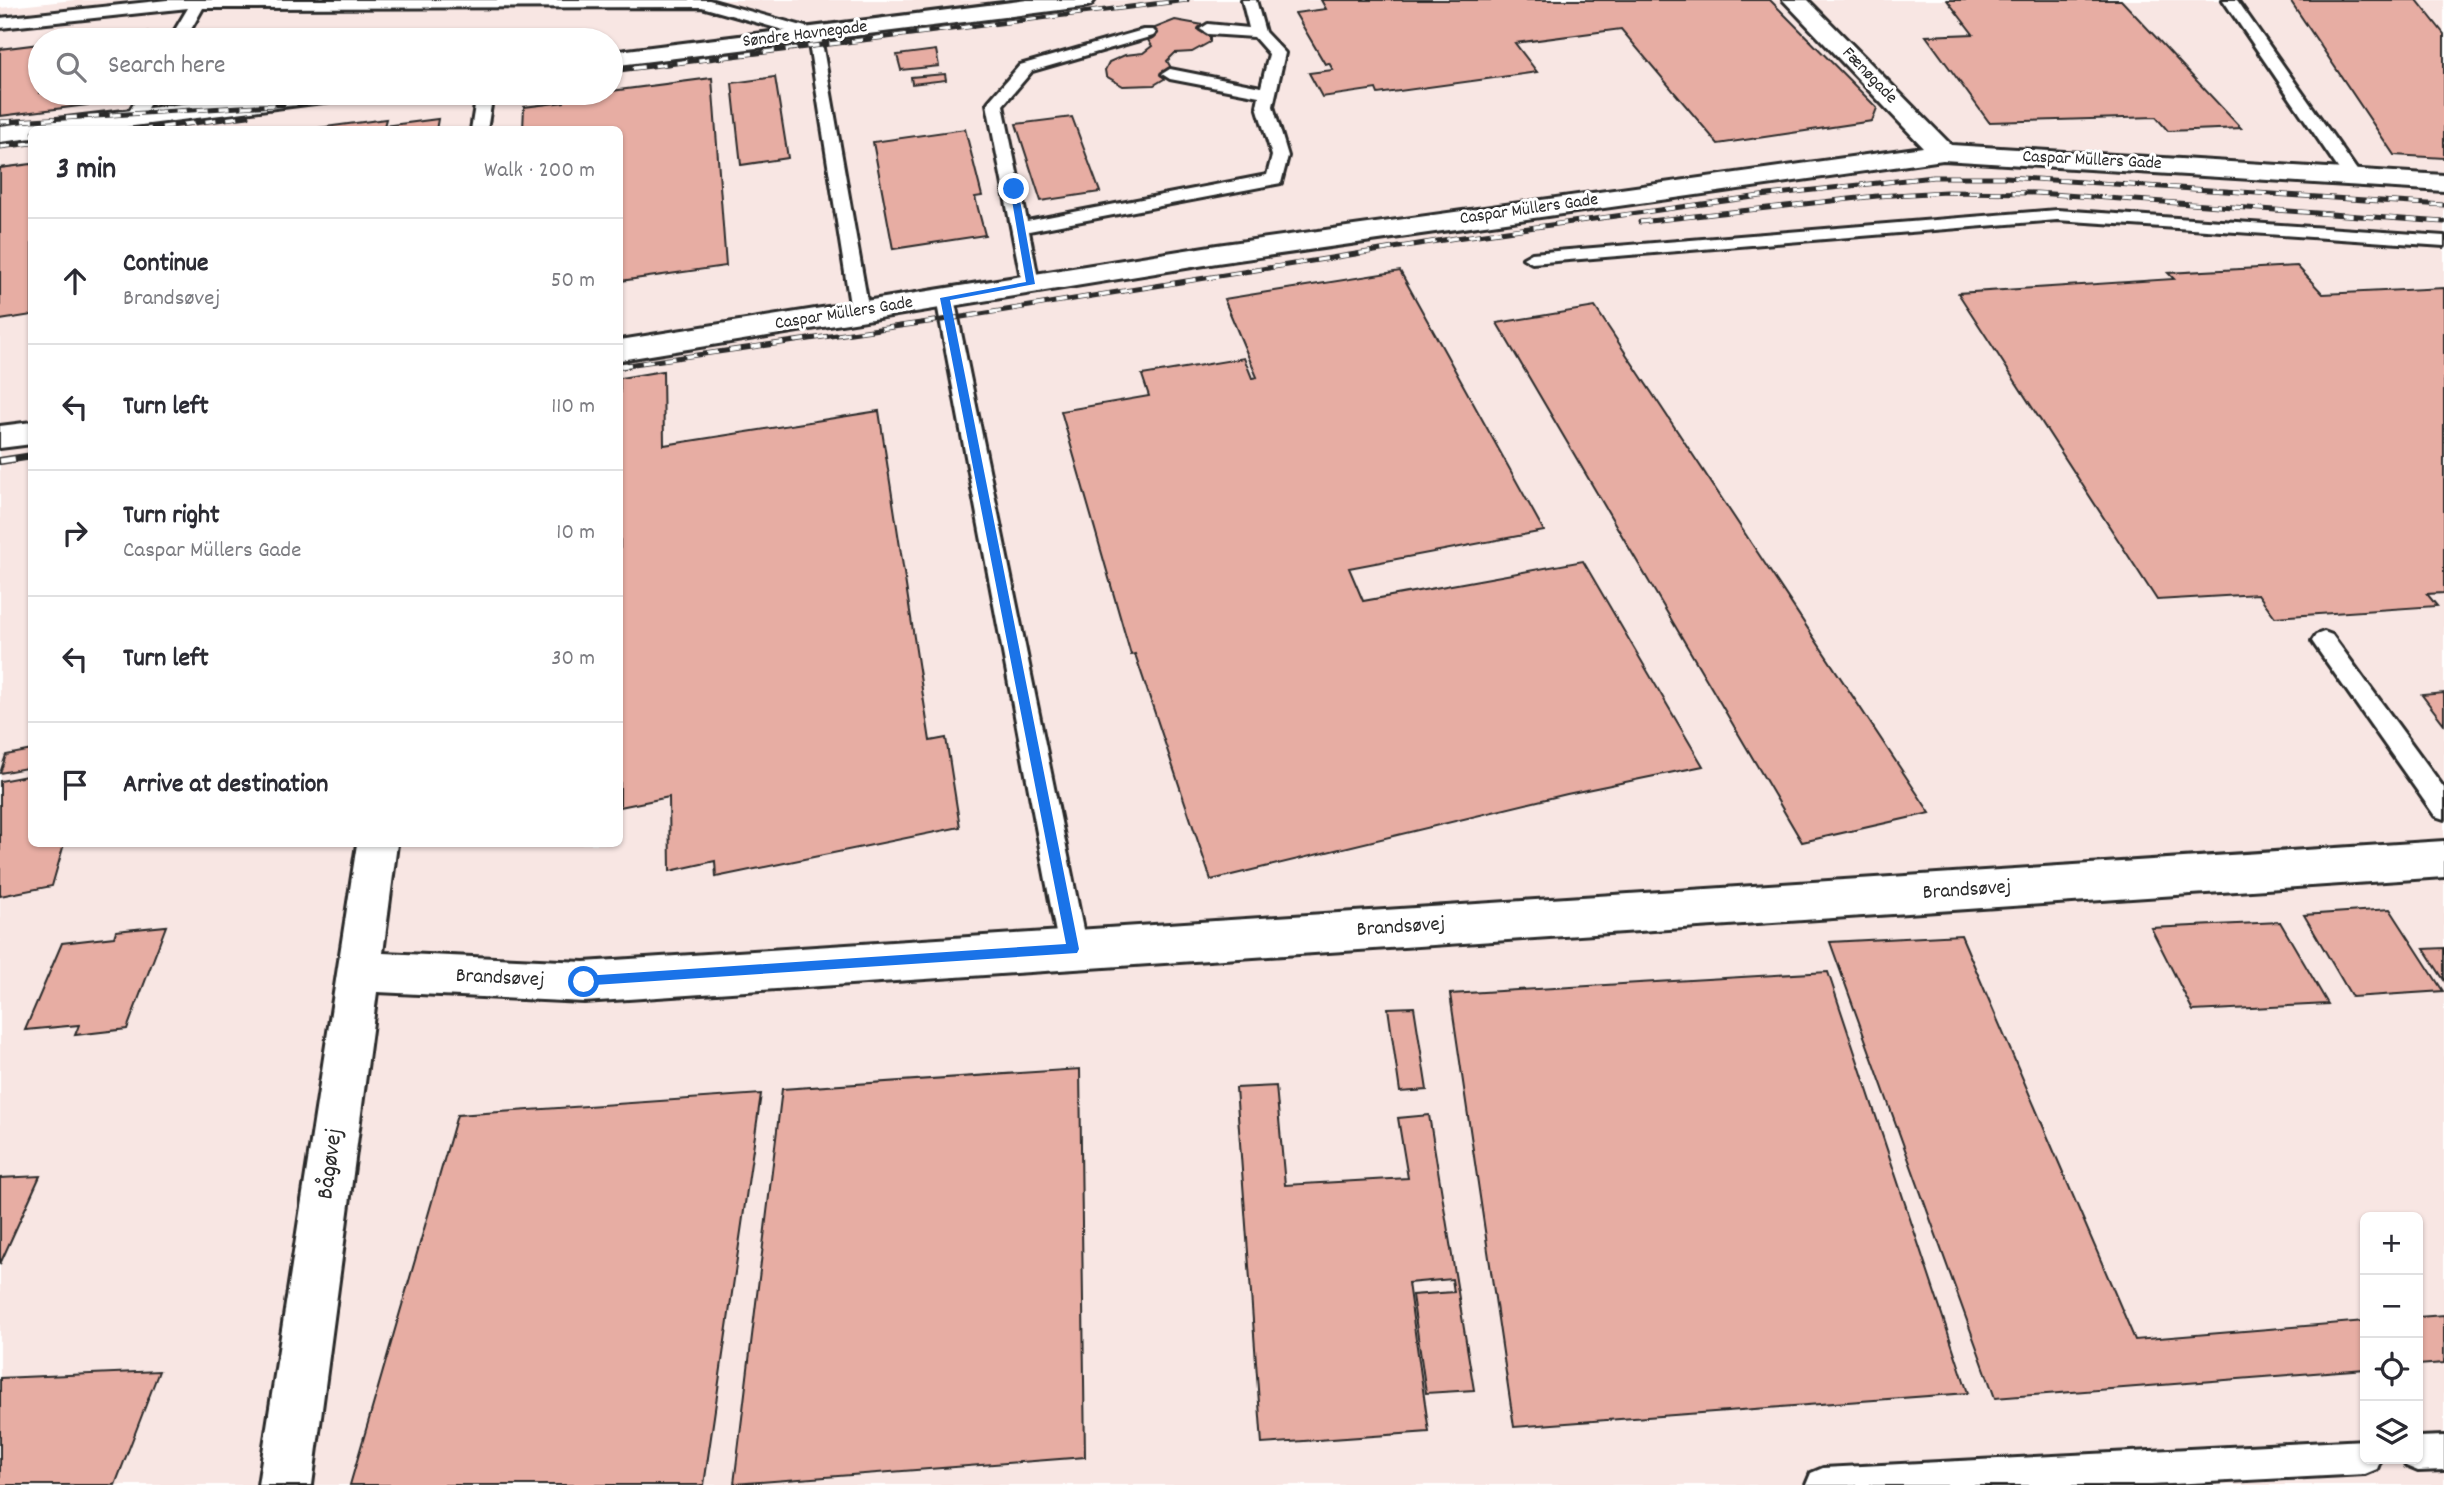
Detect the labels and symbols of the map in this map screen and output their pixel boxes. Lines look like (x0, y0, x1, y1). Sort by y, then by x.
street label: Søndre Havnegade (741, 15, 869, 55)
street label: Fænøgade (1835, 42, 1903, 110)
street label: Caspar Müllers Gade (2022, 145, 2162, 177)
route end (998, 173, 1029, 204)
street label: Caspar Müllers Gade (1458, 188, 1600, 232)
street label: Caspar Müllers Gade (773, 291, 915, 337)
street label: Brandsøvej (1922, 873, 2012, 909)
street label: Brandsøvej (1356, 910, 1446, 946)
street label: Brandsøvej (455, 962, 545, 996)
route start (568, 966, 599, 997)
street label: Bågøvej (309, 1126, 353, 1202)

